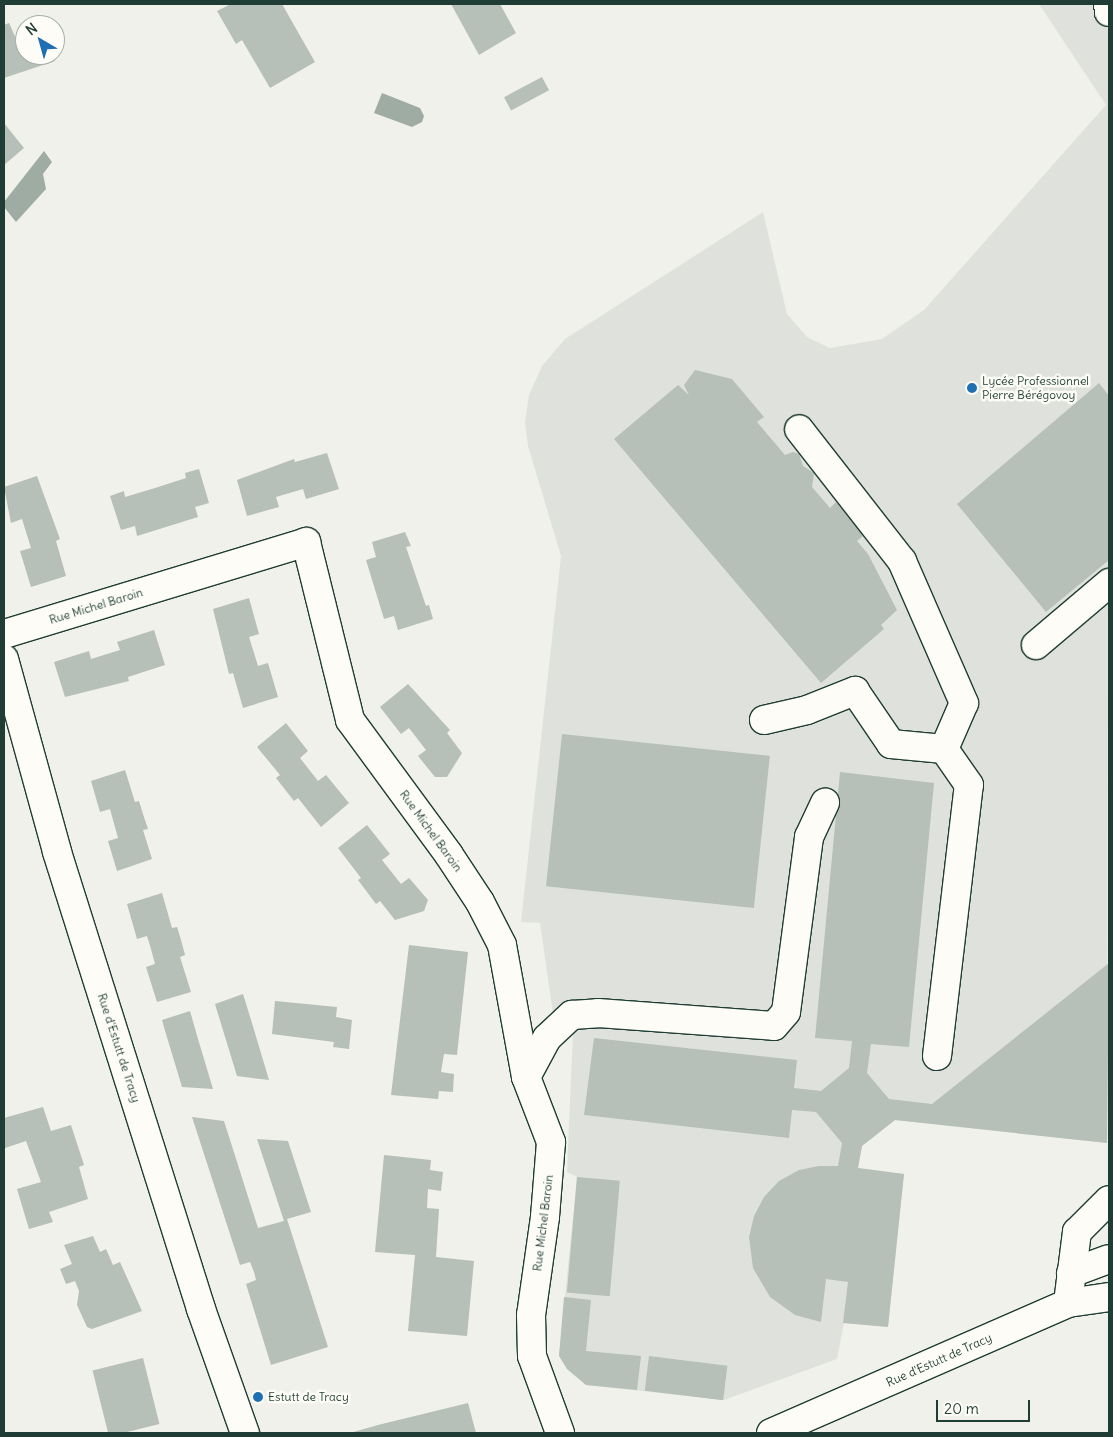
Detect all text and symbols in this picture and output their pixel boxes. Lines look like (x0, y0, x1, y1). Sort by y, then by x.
north arrow (15, 15, 65, 65)
text: N (22, 19, 41, 39)
place label: Lycée Professionnel Pierre Bérégovoy (982, 374, 1089, 402)
marker: Lycée Professionnel Pierre Bérégovoy (966, 382, 978, 394)
street label: Rue Michel Baroin (47, 585, 145, 627)
street label: Rue Michel Baroin (397, 787, 465, 875)
street label: Rue d'Estutt de Tracy (95, 992, 143, 1104)
street label: Rue Michel Baroin (530, 1174, 556, 1272)
street label: Rue d'Estutt de Tracy (884, 1330, 994, 1390)
place label: Estutt de Tracy (268, 1390, 349, 1404)
scale bar (938, 1390, 1032, 1422)
marker: Estutt de Tracy (252, 1391, 264, 1403)
text: 20 m (944, 1399, 979, 1418)

